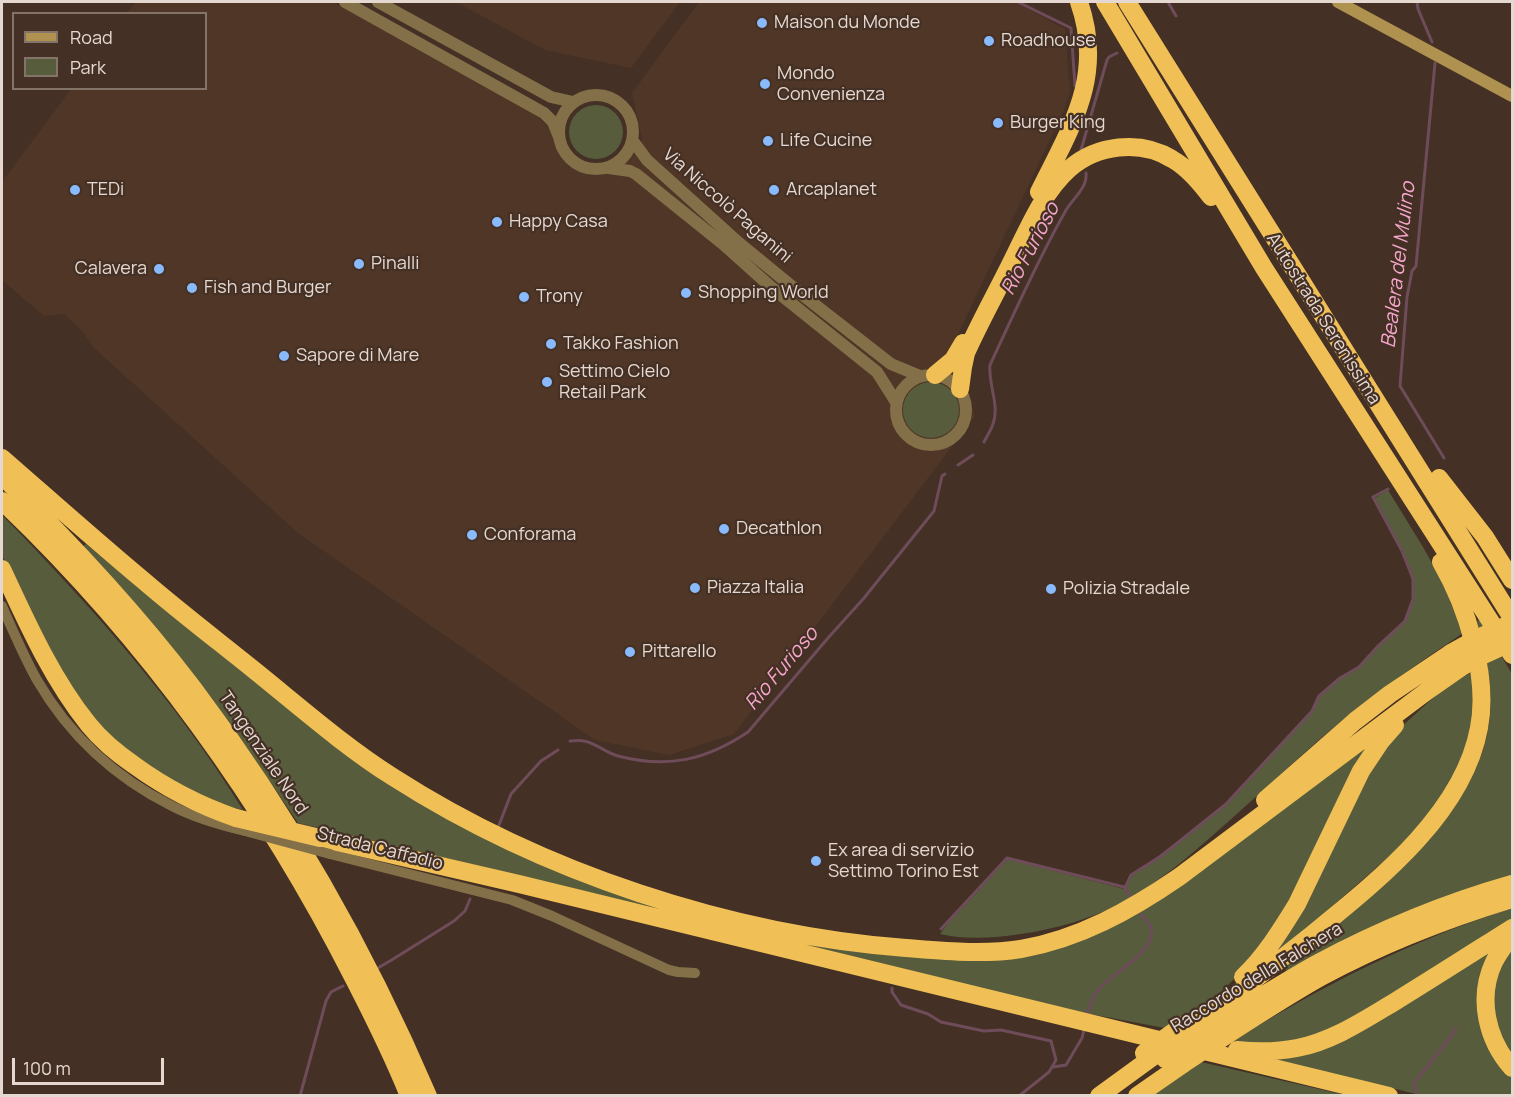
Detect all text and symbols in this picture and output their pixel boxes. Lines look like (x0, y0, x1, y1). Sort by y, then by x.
legend (12, 12, 207, 90)
place label: Maison du Monde (774, 12, 920, 34)
marker: Maison du Monde (755, 16, 769, 30)
text: Road (70, 25, 113, 49)
place label: Roadhouse (1001, 30, 1096, 52)
marker: Roadhouse (982, 34, 996, 48)
text: Park (70, 55, 106, 79)
place label: Mondo Convenienza (777, 63, 885, 106)
marker: Mondo Convenienza (758, 77, 772, 91)
place label: Burger King (1010, 112, 1105, 134)
marker: Burger King (991, 116, 1005, 130)
place label: Life Cucine (780, 130, 872, 152)
marker: Life Cucine (761, 134, 775, 148)
street label: Via Niccolò Paganini (658, 144, 796, 268)
place label: TEDi (87, 179, 124, 201)
place label: Arcaplanet (786, 179, 877, 201)
water label: Bealera del Mulino (1377, 181, 1421, 349)
marker: TEDi (68, 183, 82, 197)
marker: Arcaplanet (767, 183, 781, 197)
water label: Rio Furioso (997, 199, 1065, 299)
place label: Happy Casa (509, 211, 608, 233)
marker: Happy Casa (490, 215, 504, 229)
street label: Autostrada Serenissima (1261, 229, 1385, 409)
place label: Pinalli (371, 253, 419, 275)
marker: Pinalli (352, 257, 366, 271)
place label: Calavera (75, 258, 147, 280)
marker: Calavera (152, 262, 166, 276)
place label: Fish and Burger (204, 277, 331, 299)
marker: Fish and Burger (185, 281, 199, 295)
place label: Shopping World (698, 282, 829, 304)
place label: Trony (536, 286, 583, 308)
marker: Shopping World (679, 286, 693, 300)
marker: Trony (517, 290, 531, 304)
place label: Takko Fashion (563, 333, 679, 355)
marker: Takko Fashion (544, 337, 558, 351)
place label: Sapore di Mare (296, 345, 419, 367)
marker: Sapore di Mare (277, 349, 291, 363)
place label: Settimo Cielo Retail Park (559, 361, 670, 404)
marker: Settimo Cielo Retail Park (540, 375, 554, 389)
place label: Decathlon (736, 518, 822, 540)
marker: Decathlon (717, 522, 731, 536)
place label: Conforama (484, 524, 576, 546)
marker: Conforama (465, 528, 479, 542)
place label: Piazza Italia (707, 577, 804, 599)
place label: Polizia Stradale (1063, 578, 1190, 600)
marker: Piazza Italia (688, 581, 702, 595)
marker: Polizia Stradale (1044, 582, 1058, 596)
water label: Rio Furioso (740, 623, 824, 715)
place label: Pittarello (642, 641, 716, 663)
marker: Pittarello (623, 645, 637, 659)
street label: Tangenziale Nord (214, 687, 312, 819)
street label: Strada Caffadio (315, 823, 445, 875)
place label: Ex area di servizio Settimo Torino Est (828, 840, 979, 882)
marker: Ex area di servizio Settimo Torino Est (809, 854, 823, 868)
street label: Raccordo della Falchera (1167, 918, 1347, 1038)
scale bar (15, 1046, 166, 1084)
text: 100 m (23, 1056, 71, 1080)

